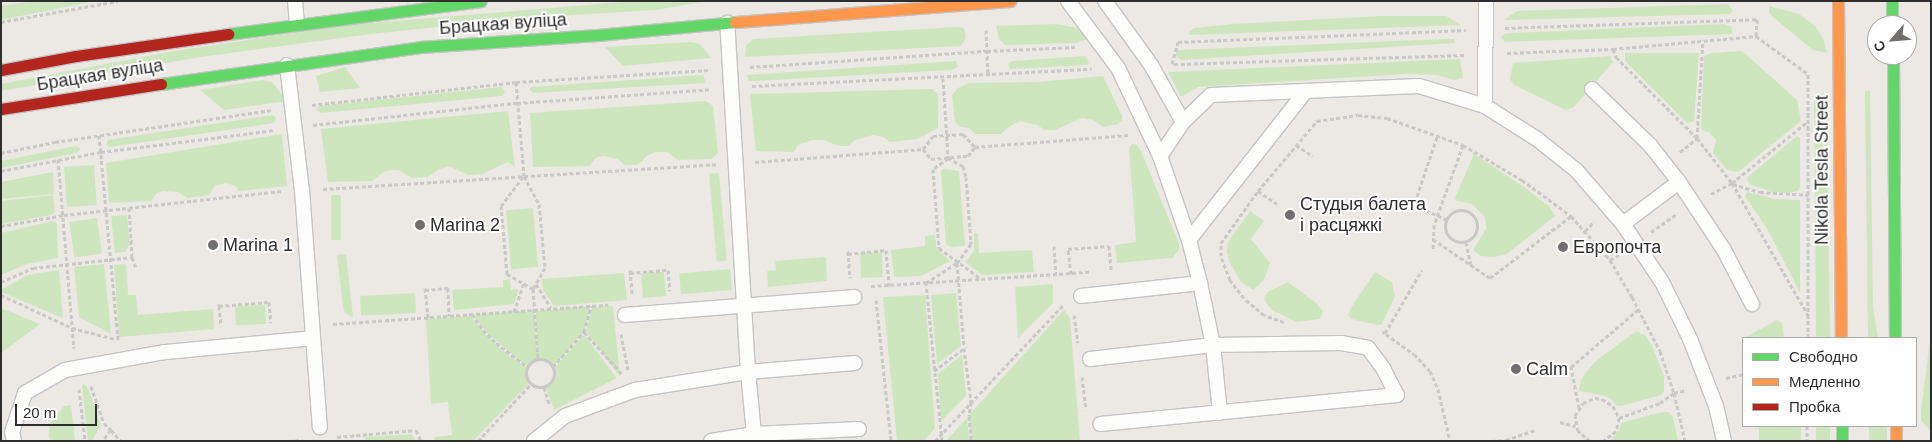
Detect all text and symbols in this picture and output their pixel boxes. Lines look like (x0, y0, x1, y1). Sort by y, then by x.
street label: Брацкая вуліца (439, 9, 567, 39)
north arrow (1867, 15, 1917, 65)
text: С (1870, 38, 1889, 54)
street label: Брацкая вуліца (35, 54, 165, 96)
street label: Nikola Tesla Street (1811, 95, 1833, 245)
place label: Студыя балета і расцяжкі (1300, 194, 1426, 236)
marker: Студыя балета і расцяжкі (1284, 209, 1296, 221)
place label: Marina 2 (430, 214, 500, 236)
marker: Marina 2 (414, 219, 426, 231)
place label: Marina 1 (223, 234, 293, 256)
place label: Европочта (1573, 236, 1661, 258)
marker: Marina 1 (207, 239, 219, 251)
marker: Европочта (1557, 241, 1569, 253)
legend (1742, 337, 1917, 427)
text: Свободно (1789, 348, 1858, 365)
place label: Calm (1526, 358, 1568, 380)
marker: Calm (1510, 363, 1522, 375)
text: Медленно (1789, 373, 1860, 390)
scale bar (18, 394, 100, 426)
text: Пробка (1789, 398, 1840, 415)
text: 20 m (23, 404, 56, 421)

